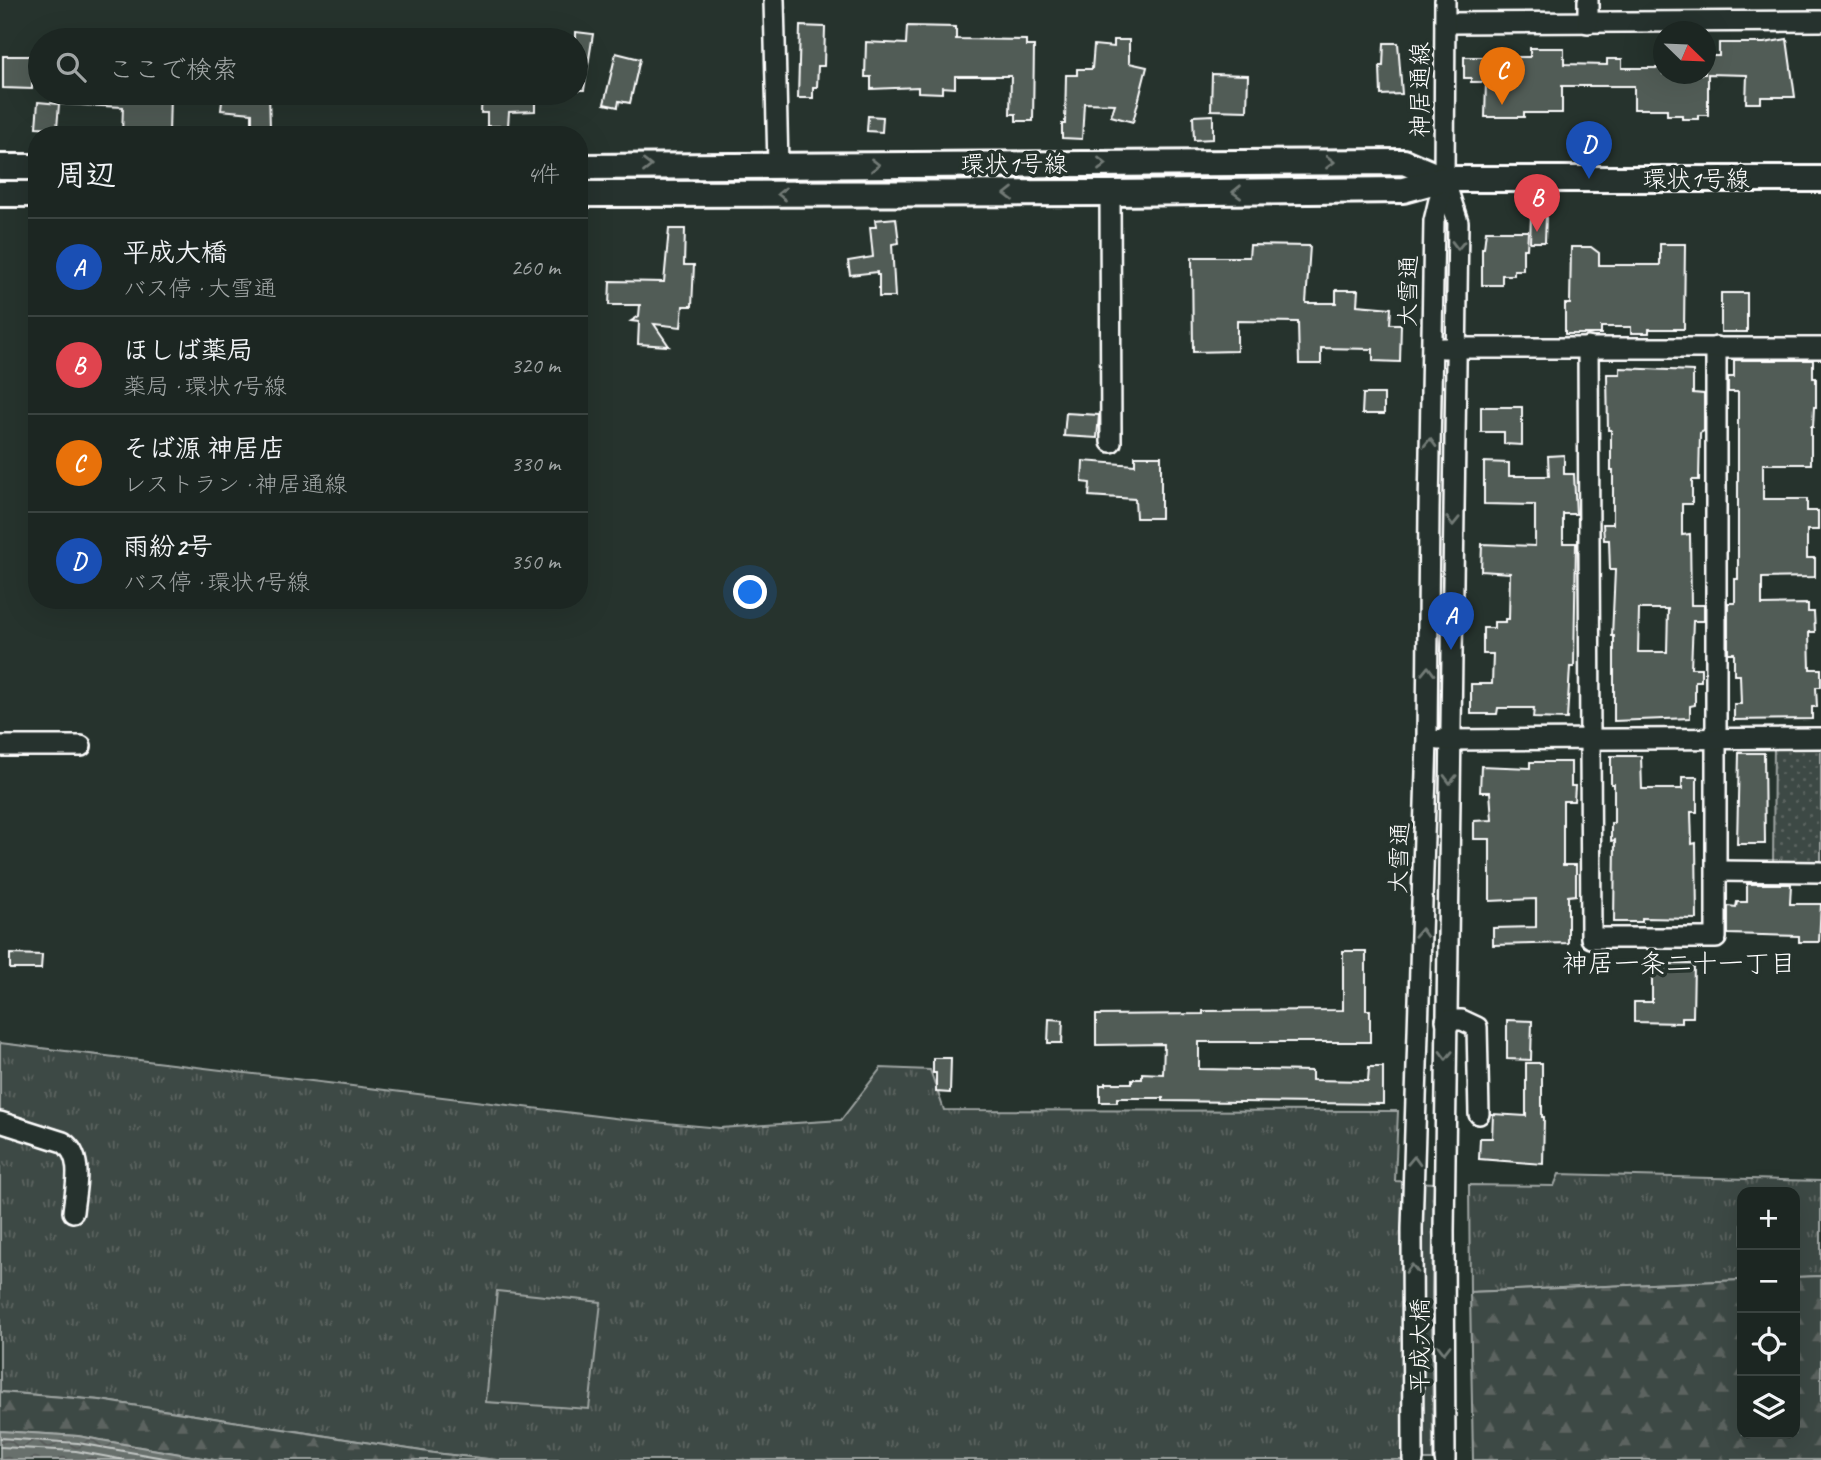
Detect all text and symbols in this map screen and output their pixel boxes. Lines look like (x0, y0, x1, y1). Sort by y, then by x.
north arrow (1653, 21, 1716, 84)
search box (28, 28, 588, 105)
street label: 神居通線 (1405, 42, 1435, 138)
pin: C (1479, 47, 1525, 105)
icon: search (52, 48, 90, 86)
text: ここで検索 (108, 53, 238, 86)
pin: D (1566, 121, 1612, 179)
street label: 環状1号線 (961, 149, 1067, 179)
one-way arrow (1325, 154, 1336, 170)
text: 周辺 (56, 156, 116, 194)
one-way arrow (1098, 156, 1108, 172)
one-way arrow (870, 157, 881, 173)
one-way arrow (643, 158, 653, 174)
text: 4件 (527, 160, 560, 189)
street label: 環状1号線 (1643, 164, 1749, 194)
pin: B (1514, 174, 1560, 232)
one-way arrow (1231, 184, 1241, 200)
one-way arrow (776, 186, 786, 202)
one-way arrow (1003, 186, 1014, 202)
text: 平成大橋 (123, 236, 227, 269)
one-way arrow (1450, 240, 1466, 251)
text: A (73, 253, 85, 282)
text: 260 m (511, 253, 560, 282)
street label: 大雪通 (1392, 255, 1424, 327)
text: バス停 · 大雪通 (123, 274, 276, 303)
text: ほしば薬局 (123, 334, 253, 367)
text: B (73, 351, 85, 380)
text: 320 m (511, 351, 560, 380)
text: 薬局 · 環状1号線 (123, 372, 287, 401)
text: そば源 神居店 (123, 432, 285, 465)
one-way arrow (1422, 438, 1438, 448)
text: C (74, 449, 84, 478)
text: 330 m (511, 449, 560, 478)
text: レストラン · 神居通線 (123, 470, 347, 499)
one-way arrow (1445, 517, 1461, 527)
text: 雨紛2号 (123, 530, 213, 563)
text: D (72, 547, 86, 576)
text: 350 m (511, 547, 560, 576)
text: バス停 · 環状1号線 (123, 568, 310, 597)
your location (733, 575, 767, 609)
pin: A (1428, 592, 1474, 650)
one-way arrow (1421, 665, 1436, 676)
one-way arrow (1442, 774, 1458, 785)
street label: 大雪通 (1383, 821, 1415, 895)
one-way arrow (1413, 928, 1429, 938)
district label: 神居一条二十一丁目 (1562, 947, 1796, 980)
one-way arrow (1438, 1051, 1454, 1061)
one-way arrow (1406, 1155, 1421, 1166)
map controls (1737, 1187, 1800, 1439)
button: + (1737, 1187, 1800, 1250)
button: − (1737, 1250, 1800, 1313)
one-way arrow (1404, 1264, 1420, 1274)
street label: 平成大橋 (1405, 1298, 1435, 1394)
button: locate (1737, 1313, 1800, 1376)
one-way arrow (1436, 1344, 1452, 1354)
button: layers (1737, 1376, 1800, 1439)

